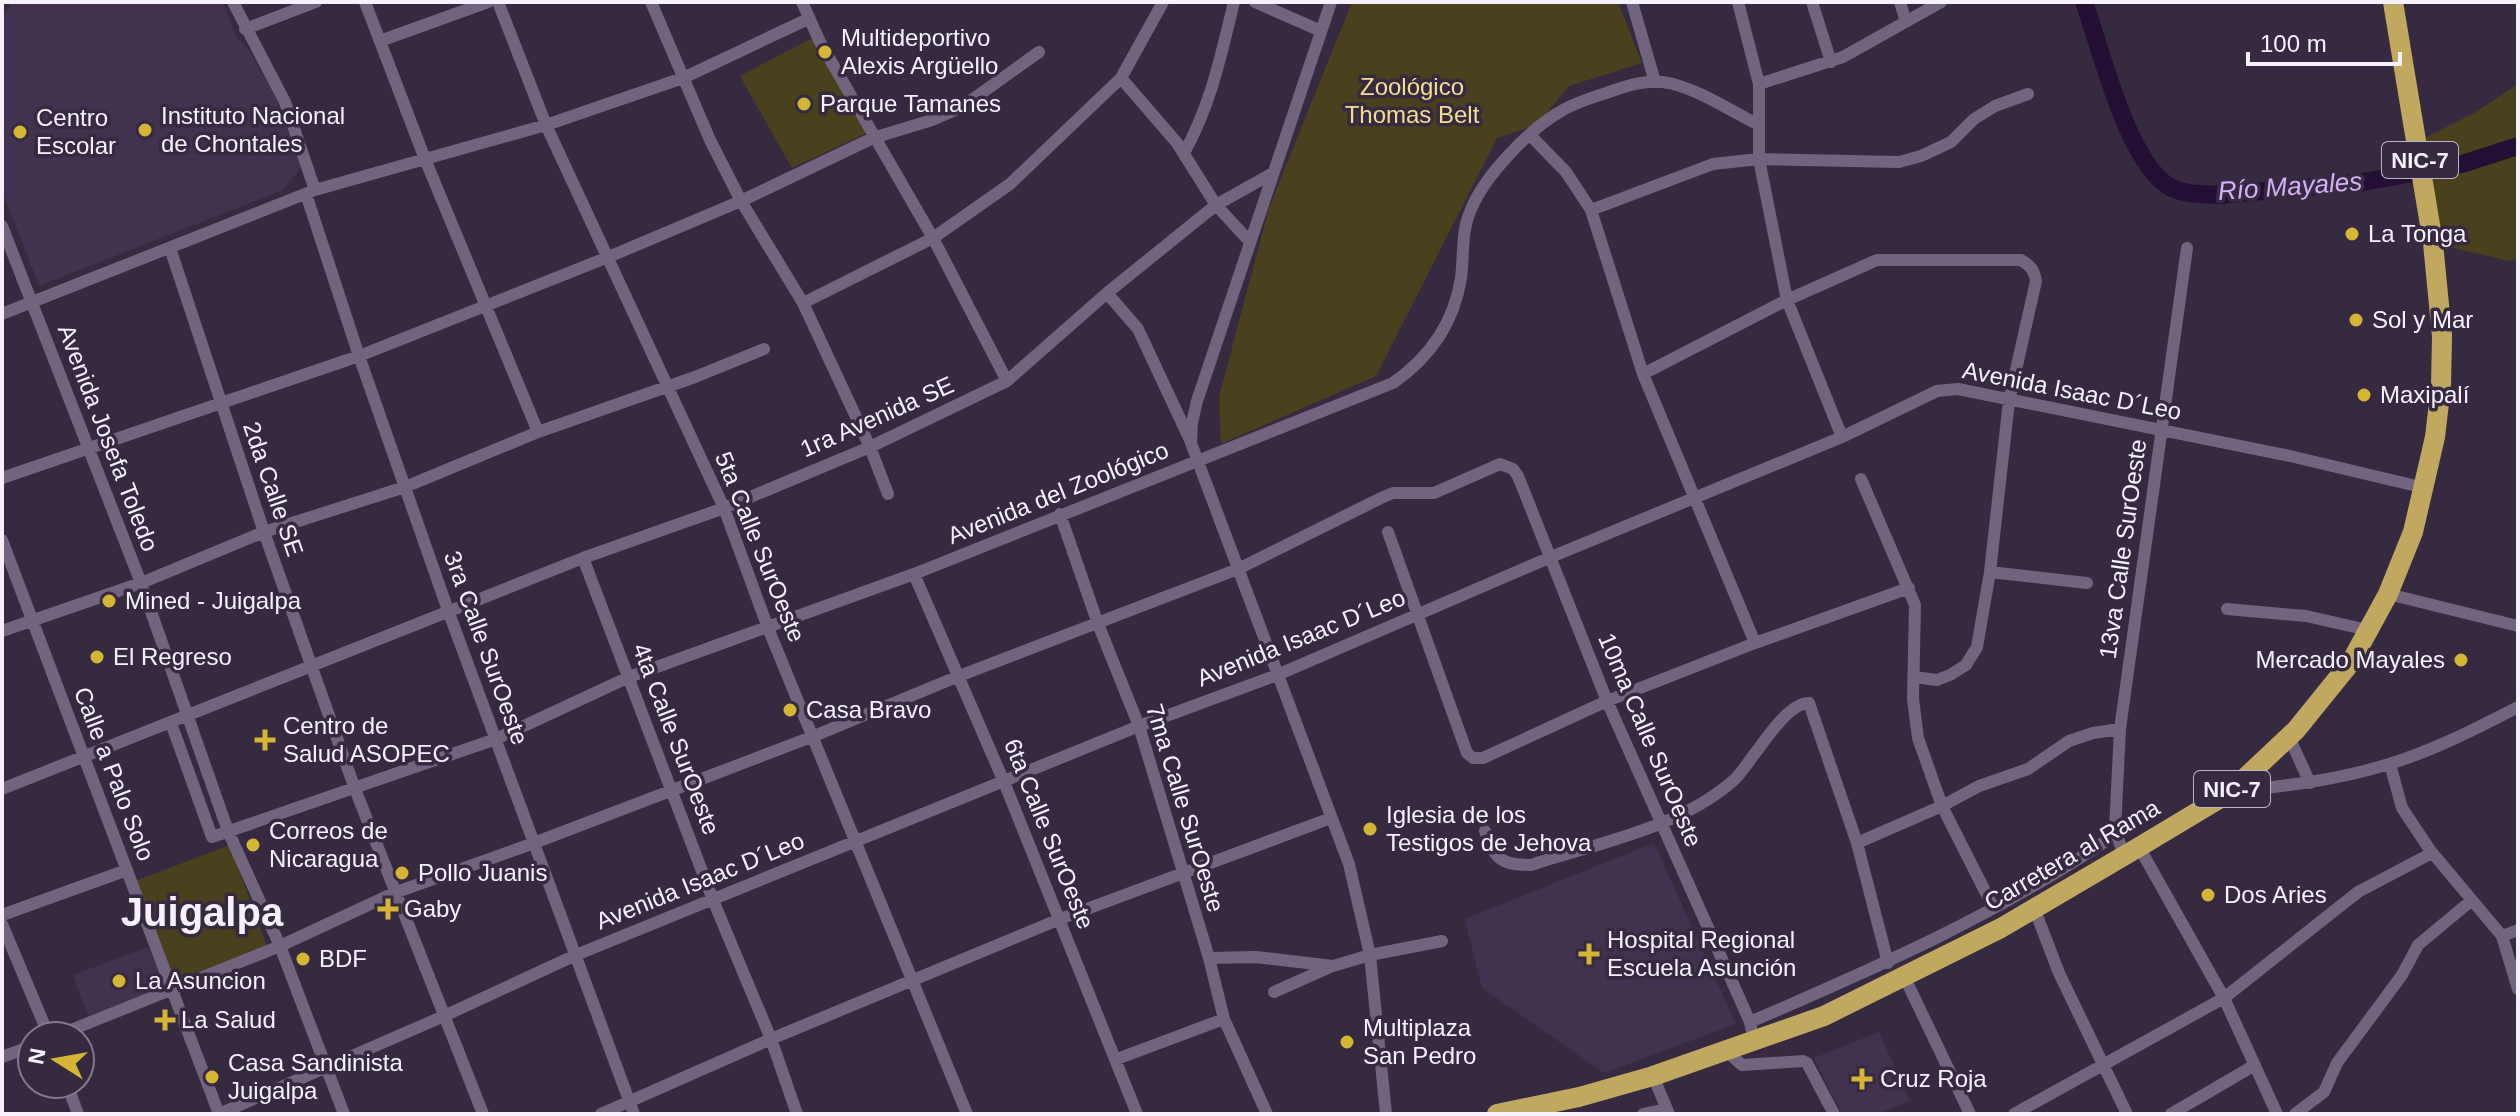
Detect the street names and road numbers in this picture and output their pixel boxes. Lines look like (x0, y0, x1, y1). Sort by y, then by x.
road number: NIC-7 (2382, 142, 2458, 178)
street label: Avenida Josefa Toledo (53, 321, 164, 555)
street label: Avenida Isaac D´Leo (1960, 356, 2184, 425)
street label: 1ra Avenida SE (796, 371, 958, 462)
street label: 2da Calle SE (238, 418, 309, 559)
street label: Avenida del Zoológico (943, 436, 1172, 549)
street label: 13va Calle SurOeste (2094, 437, 2151, 660)
street label: 5ta Calle SurOeste (710, 448, 811, 646)
street label: 3ra Calle SurOeste (439, 547, 534, 748)
street label: Avenida Isaac D´Leo (1193, 583, 1409, 692)
street label: 10ma Calle SurOeste (1593, 629, 1708, 851)
street label: 4ta Calle SurOeste (628, 639, 725, 838)
street label: Calle a Palo Solo (69, 683, 160, 865)
street label: 7ma Calle SurOeste (1141, 701, 1230, 915)
street label: 6ta Calle SurOeste (999, 735, 1100, 933)
road number: NIC-7 (2194, 771, 2270, 807)
street label: Carretera al Rama (1980, 793, 2165, 916)
street label: Avenida Isaac D´Leo (592, 826, 808, 935)

